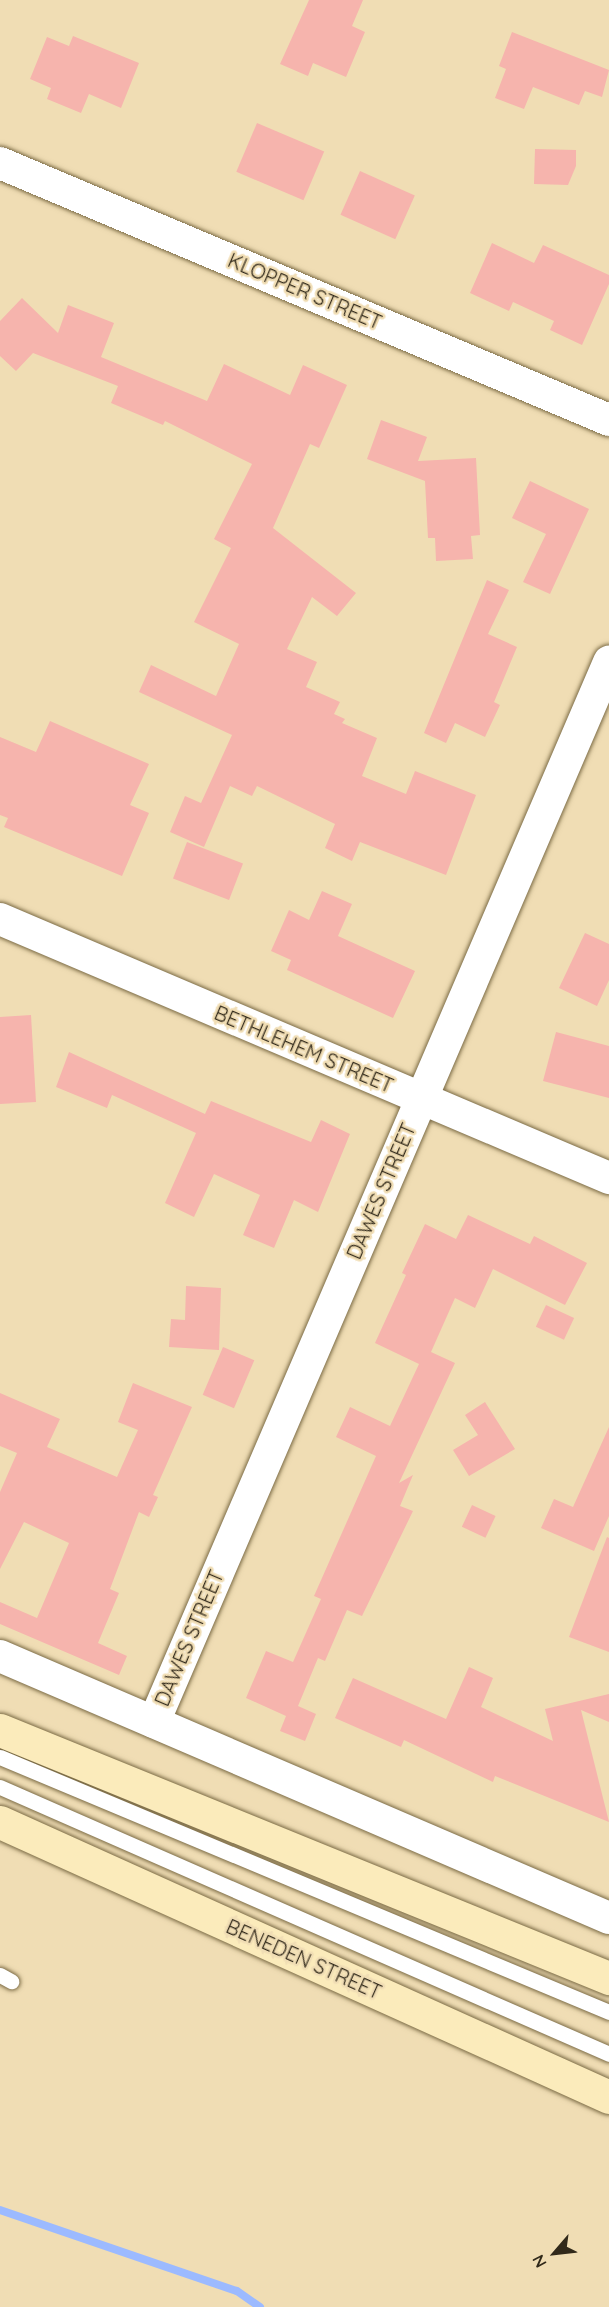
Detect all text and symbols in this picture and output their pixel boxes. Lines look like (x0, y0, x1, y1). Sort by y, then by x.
street label: KLOPPER STREET (224, 248, 386, 334)
street label: BETHLEHEM STREET (211, 1000, 397, 1098)
street label: DAWES STREET (341, 1119, 421, 1263)
street label: DAWES STREET (149, 1566, 229, 1710)
street label: BENEDEN STREET (223, 1914, 385, 2004)
north arrow (525, 2223, 585, 2283)
text: N (528, 2252, 551, 2271)

